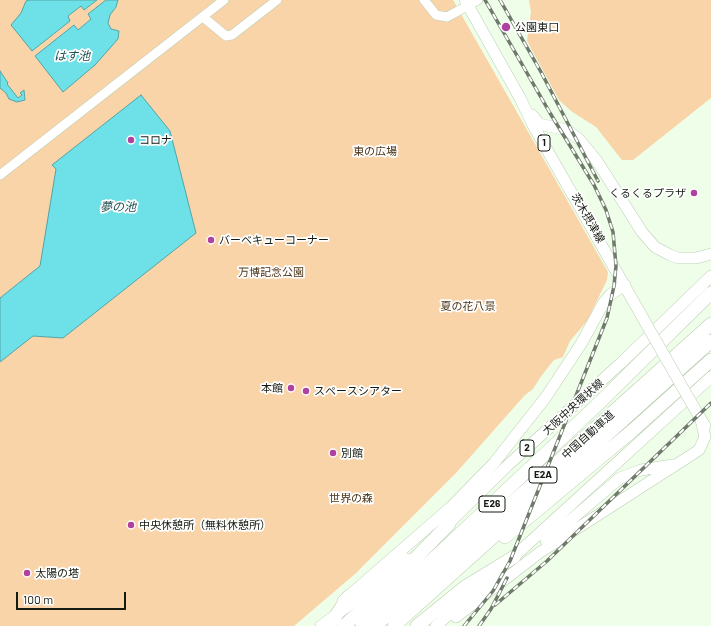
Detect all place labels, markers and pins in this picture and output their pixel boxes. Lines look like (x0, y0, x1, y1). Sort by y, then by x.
place label: 公園東口 (515, 20, 559, 34)
marker: 公園東口 (500, 21, 512, 33)
place label: コロナ (139, 133, 172, 147)
marker: コロナ (126, 135, 136, 145)
place label: くるくるプラザ (609, 186, 686, 200)
marker: くるくるプラザ (689, 188, 699, 198)
place label: バーベキューコーナー (219, 233, 329, 247)
marker: バーベキューコーナー (206, 235, 216, 245)
place label: 本館 (261, 381, 283, 395)
marker: 本館 (286, 383, 296, 393)
place label: スペースシアター (314, 384, 402, 398)
marker: スペースシアター (301, 386, 311, 396)
place label: 別館 (341, 446, 363, 460)
marker: 別館 (328, 448, 338, 458)
place label: 中央休憩所（無料休憩所） (139, 518, 271, 532)
marker: 中央休憩所（無料休憩所） (126, 520, 136, 530)
place label: 太陽の塔 (35, 566, 79, 580)
marker: 太陽の塔 (22, 568, 32, 578)

